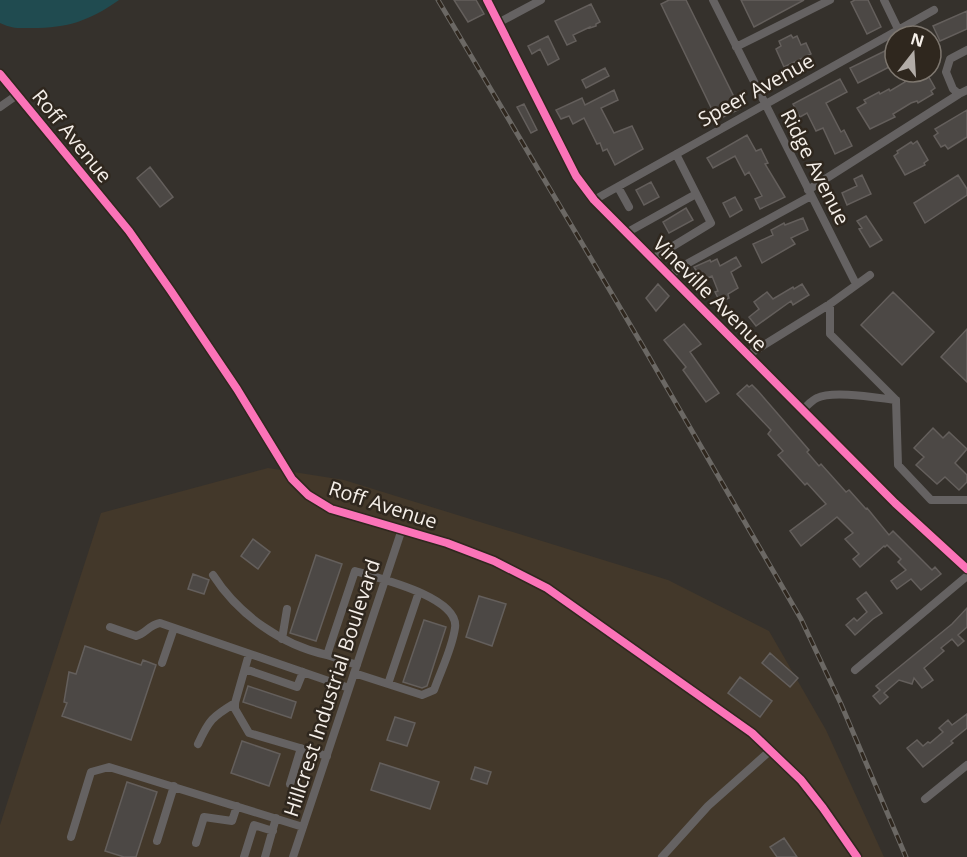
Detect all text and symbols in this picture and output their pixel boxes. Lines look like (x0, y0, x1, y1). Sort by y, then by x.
north arrow (883, 24, 943, 84)
text: N (908, 27, 927, 52)
street label: Speer Avenue (693, 47, 819, 133)
street label: Roff Avenue (26, 83, 118, 188)
street label: Ridge Avenue (775, 104, 856, 229)
street label: Vineville Avenue (647, 230, 774, 357)
street label: Roff Avenue (325, 474, 441, 535)
street label: Hillcrest Industrial Boulevard (277, 556, 386, 820)

